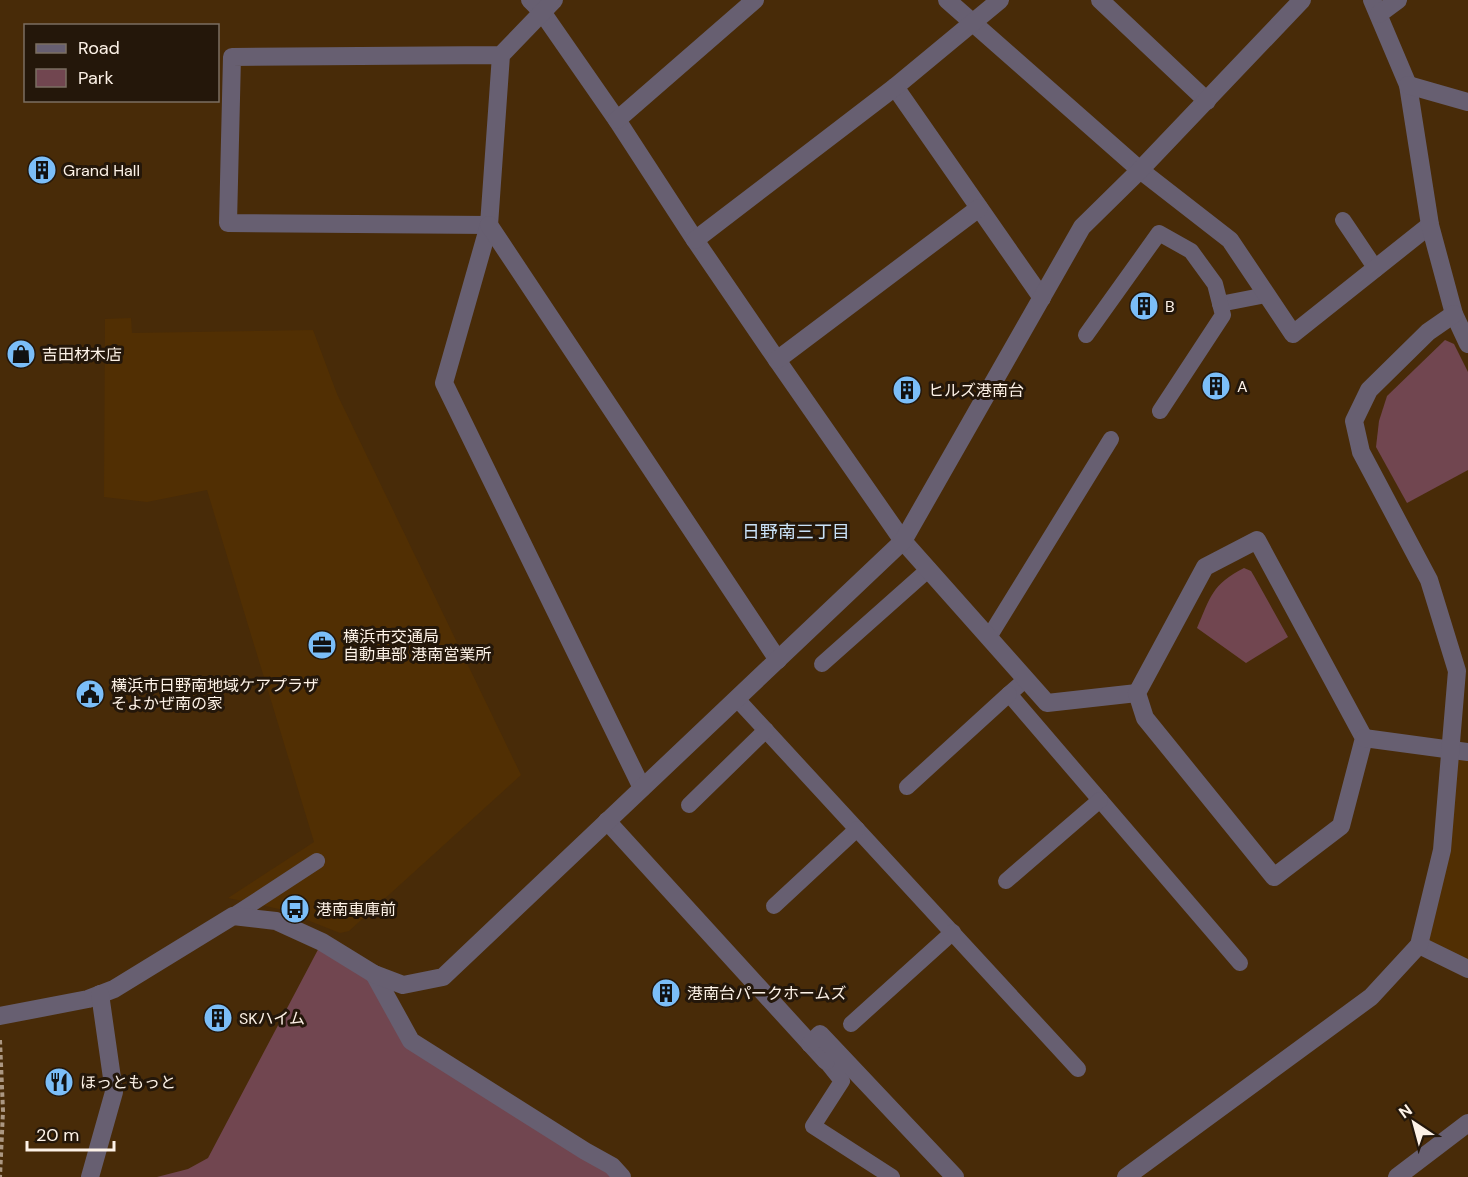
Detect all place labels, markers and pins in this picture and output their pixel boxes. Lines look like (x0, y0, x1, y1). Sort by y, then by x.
building icon: Grand Hall (26, 154, 58, 186)
place label: Grand Hall (63, 160, 140, 181)
building icon: B (1128, 290, 1160, 322)
place label: B (1165, 296, 1175, 317)
shop icon: 吉田材木店 (5, 338, 37, 370)
place label: 吉田材木店 (42, 344, 122, 365)
building icon: A (1200, 370, 1232, 402)
building icon: ヒルズ港南台 (891, 374, 923, 406)
place label: A (1237, 376, 1248, 397)
place label: ヒルズ港南台 (928, 380, 1024, 401)
place label: 横浜市交通局 自動車部 港南営業所 (343, 626, 491, 665)
office icon: 横浜市交通局 自動車部 港南営業所 (306, 629, 338, 661)
place label: 横浜市日野南地域ケアプラザ そよかぜ南の家 (111, 675, 319, 714)
public building icon: 横浜市日野南地域ケアプラザ そよかぜ南の家 (74, 678, 106, 710)
bus stop icon: 港南車庫前 (279, 893, 311, 925)
place label: 港南車庫前 (316, 899, 396, 920)
building icon: 港南台パークホームズ (650, 977, 682, 1009)
place label: 港南台パークホームズ (687, 983, 847, 1004)
building icon: SKハイム (202, 1002, 234, 1034)
place label: SKハイム (239, 1008, 305, 1029)
restaurant icon: ほっともっと (43, 1066, 75, 1098)
place label: ほっともっと (80, 1072, 176, 1093)

